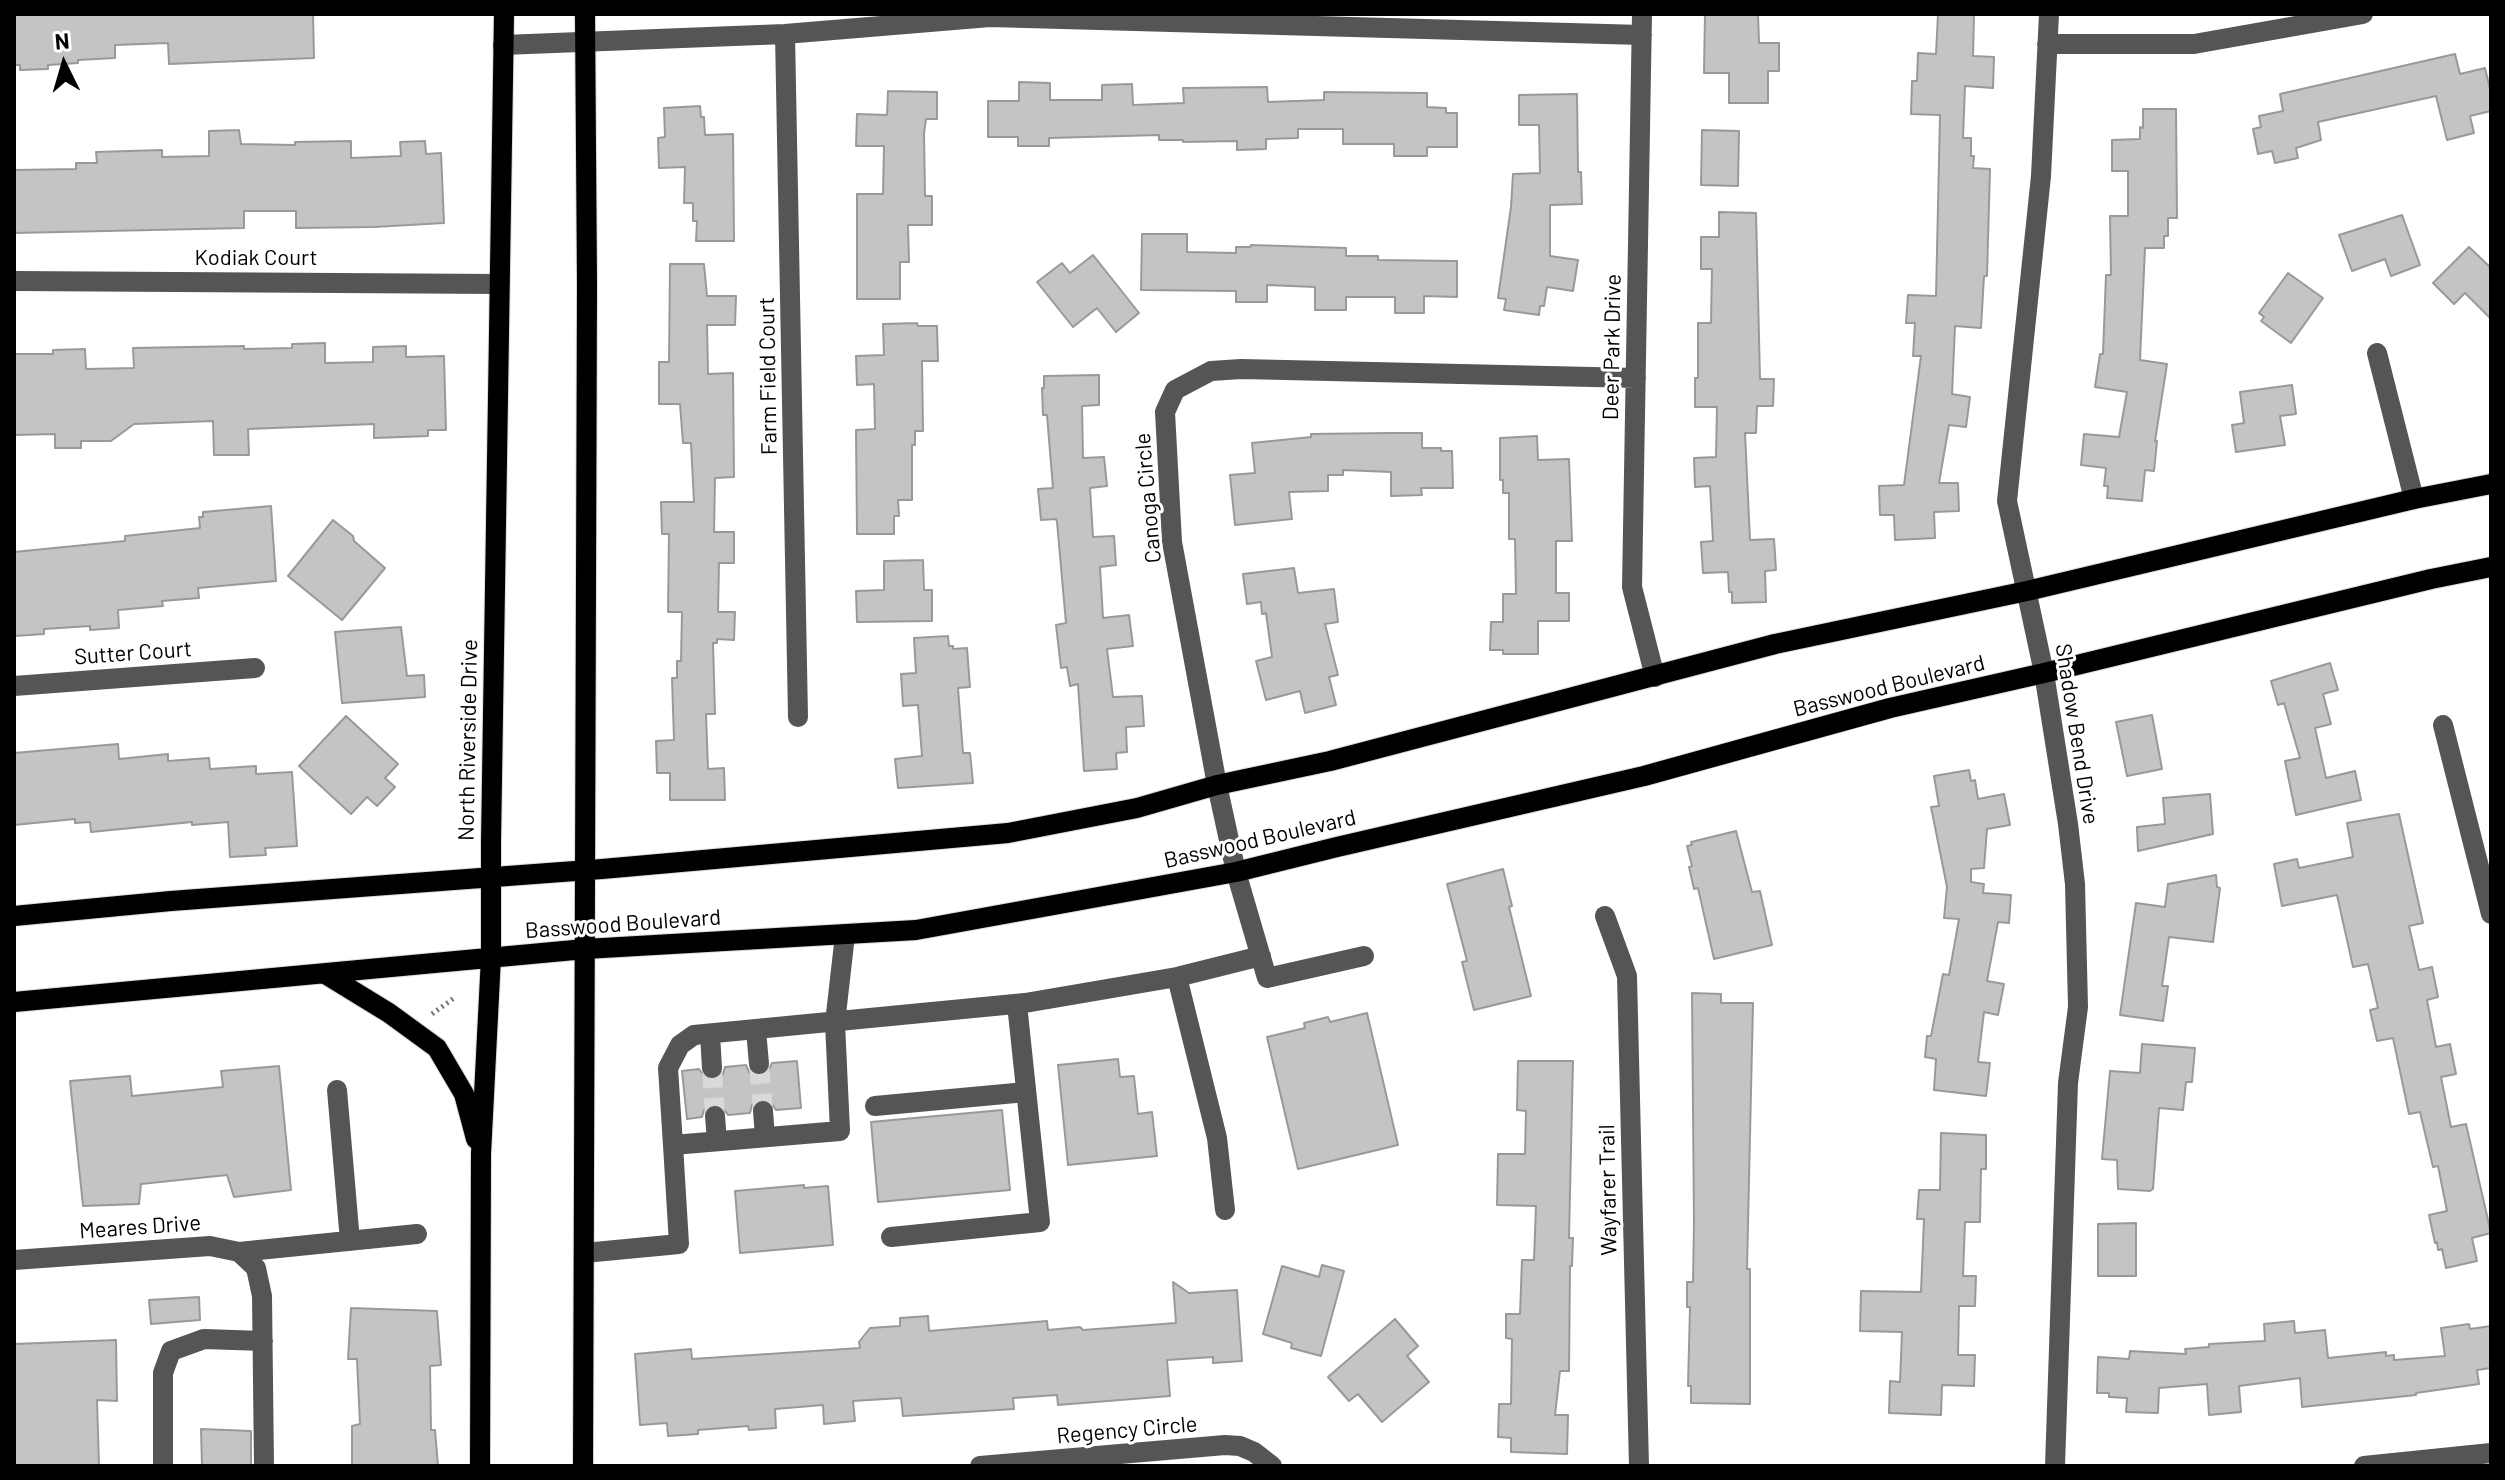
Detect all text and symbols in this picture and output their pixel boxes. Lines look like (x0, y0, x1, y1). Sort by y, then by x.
north arrow (24, 24, 104, 104)
text: N (53, 27, 70, 54)
street label: Kodiak Court (195, 245, 317, 271)
street label: Deer Park Drive (1598, 274, 1626, 420)
street label: Farm Field Court (753, 297, 783, 455)
street label: Canoga Circle (1129, 432, 1167, 564)
street label: Sutter Court (73, 636, 193, 670)
street label: North Riverside Drive (453, 639, 483, 841)
street label: Shadow Bend Drive (2050, 642, 2104, 826)
street label: Basswood Boulevard (1791, 649, 1987, 723)
street label: Basswood Boulevard (1161, 804, 1359, 874)
street label: Basswood Boulevard (524, 904, 722, 944)
street label: Wayfarer Trail (1594, 1124, 1622, 1256)
street label: Meares Drive (78, 1210, 202, 1244)
street label: Regency Circle (1055, 1411, 1199, 1449)

